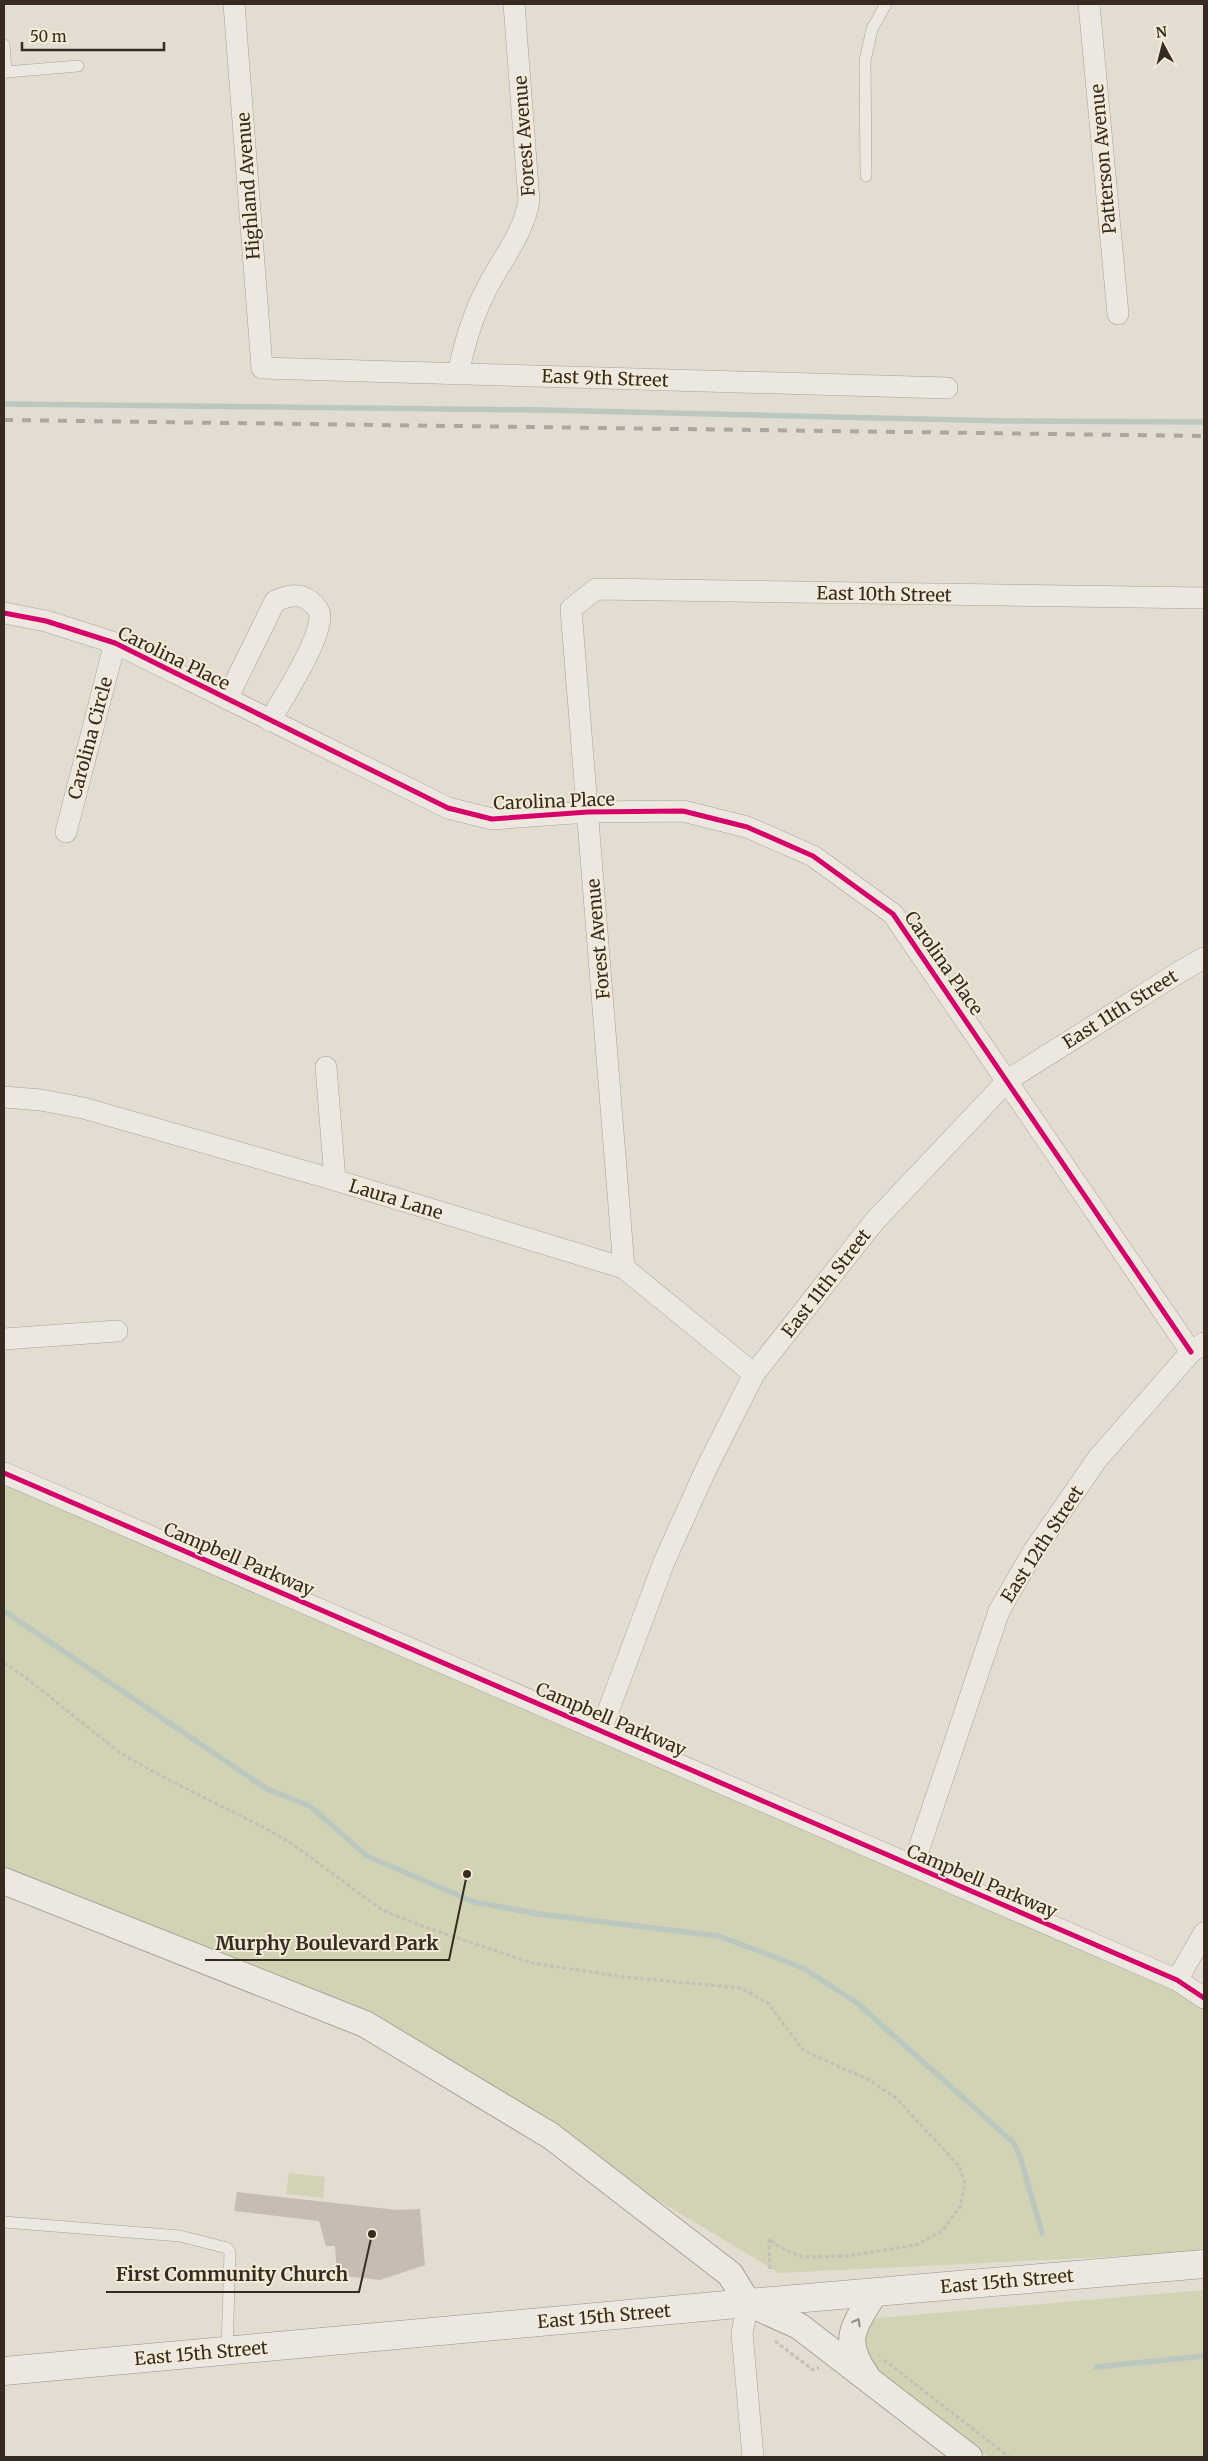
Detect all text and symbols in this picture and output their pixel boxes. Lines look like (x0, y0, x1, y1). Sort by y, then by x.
scale bar (22, 20, 165, 52)
north arrow (1138, 20, 1188, 70)
text: N (1155, 22, 1168, 42)
text: 50 m (30, 27, 67, 46)
street label: Forest Avenue (508, 75, 540, 197)
street label: Patterson Avenue (1085, 83, 1121, 235)
street label: Highland Avenue (231, 111, 265, 261)
street label: East 9th Street (541, 364, 669, 392)
street label: East 10th Street (816, 581, 952, 607)
street label: Carolina Place (114, 621, 234, 695)
street label: Carolina Circle (63, 674, 117, 802)
street label: Carolina Place (493, 787, 615, 815)
street label: Forest Avenue (581, 878, 615, 1000)
street label: Carolina Place (900, 907, 988, 1019)
street label: East 11th Street (1058, 964, 1182, 1054)
street label: Laura Lane (346, 1174, 446, 1224)
street label: East 11th Street (776, 1224, 876, 1342)
street label: East 12th Street (996, 1481, 1088, 1607)
street label: Campbell Parkway (160, 1517, 318, 1601)
street label: Campbell Parkway (532, 1677, 690, 1761)
street label: Campbell Parkway (903, 1839, 1061, 1923)
callout: Murphy Boulevard Park (205, 1926, 449, 1960)
text: Murphy Boulevard Park (215, 1931, 439, 1955)
callout: First Community Church (106, 2258, 359, 2292)
text: First Community Church (116, 2262, 349, 2286)
street label: East 15th Street (939, 2264, 1075, 2298)
street label: East 15th Street (536, 2299, 672, 2333)
one-way arrow (851, 2318, 861, 2327)
street label: East 15th Street (133, 2336, 269, 2370)

